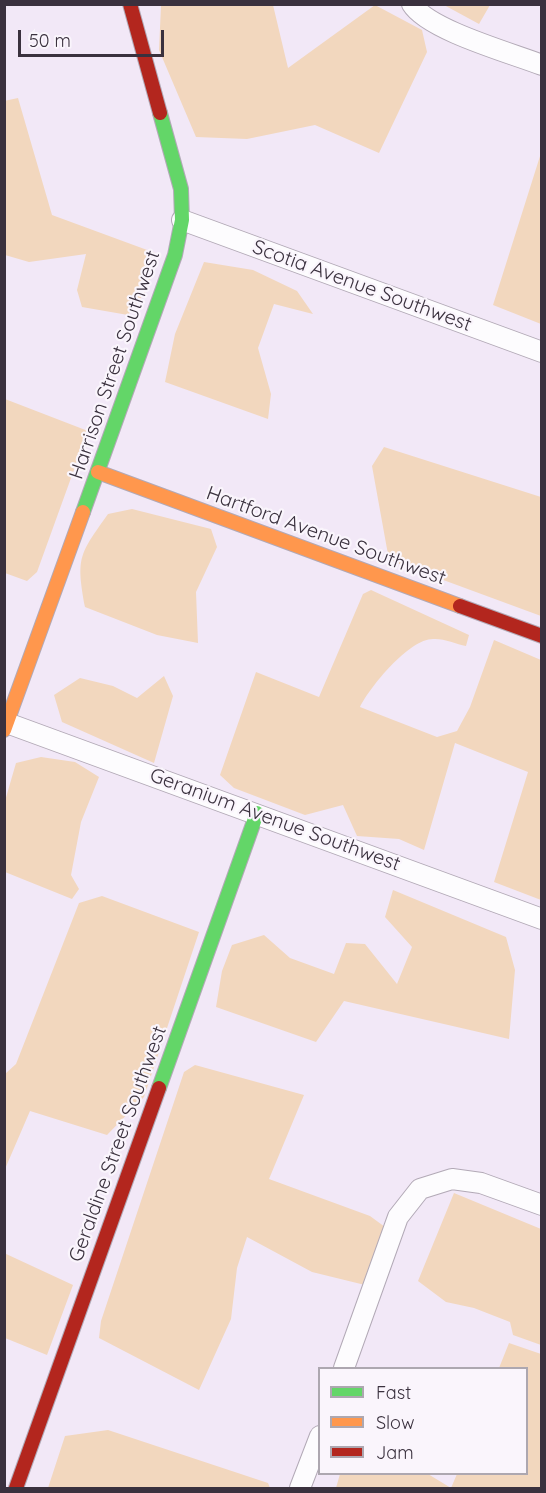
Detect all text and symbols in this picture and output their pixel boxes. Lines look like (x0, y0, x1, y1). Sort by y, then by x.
scale bar (21, 18, 166, 56)
text: 50 m (29, 29, 71, 52)
street label: Scotia Avenue Southwest (249, 235, 475, 337)
street label: Harrison Street Southwest (65, 248, 165, 482)
street label: Hartford Avenue Southwest (203, 481, 449, 591)
street label: Geranium Avenue Southwest (146, 763, 404, 877)
street label: Geraldine Street Southwest (64, 1023, 172, 1265)
legend (318, 1367, 528, 1475)
text: Fast (376, 1381, 411, 1404)
text: Slow (376, 1411, 414, 1434)
text: Jam (376, 1441, 414, 1464)

